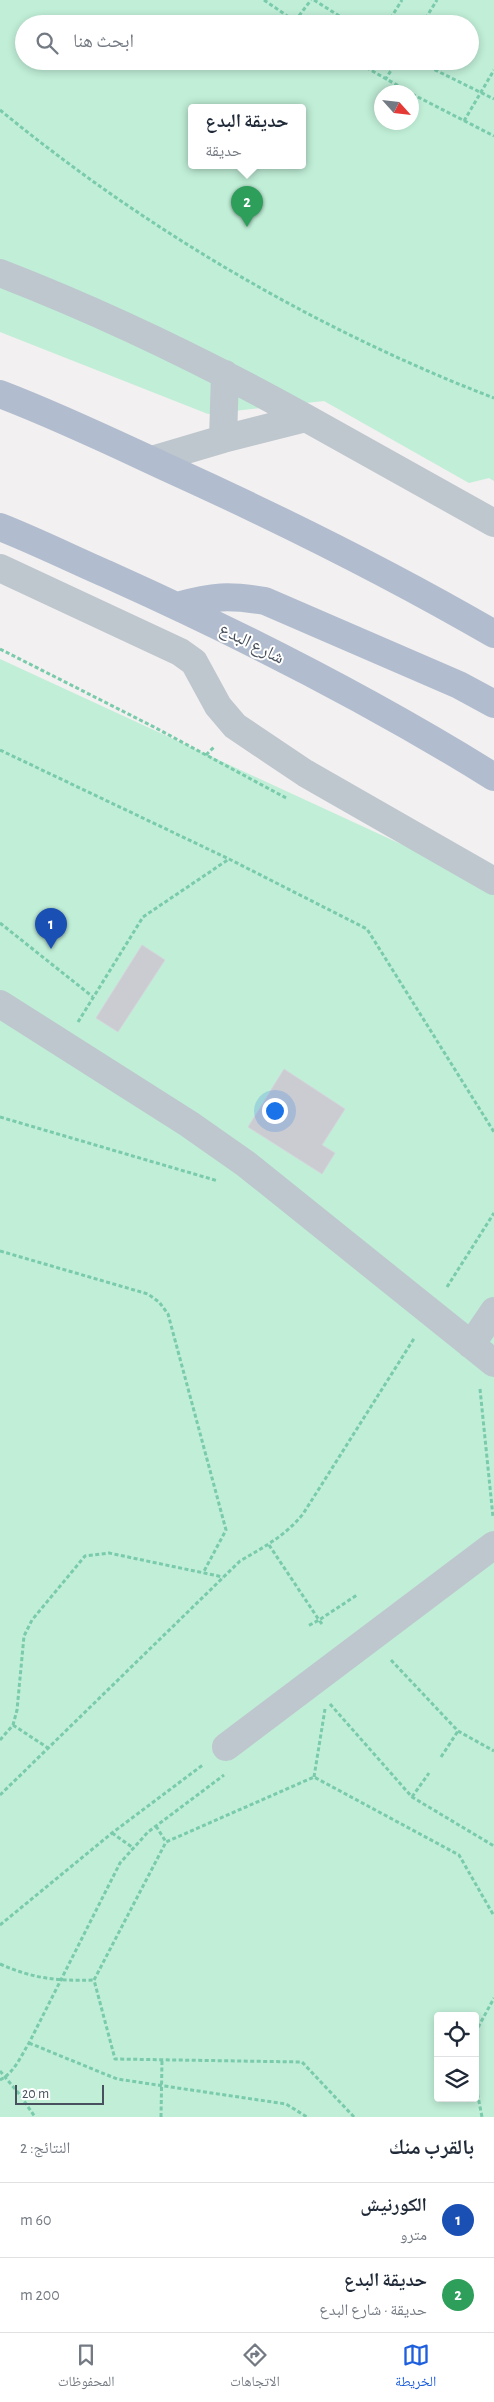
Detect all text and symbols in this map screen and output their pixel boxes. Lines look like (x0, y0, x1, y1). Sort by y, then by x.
search box (15, 15, 479, 70)
icon: search (33, 29, 61, 57)
text: ابحث هنا (73, 32, 134, 51)
north arrow (374, 85, 419, 130)
popup (188, 104, 306, 169)
text: حديقة البدع (205, 112, 289, 131)
text: حديقة (205, 143, 242, 159)
pin: 2 (231, 186, 263, 227)
street label: شارع البدع (216, 620, 287, 669)
pin: 1 (35, 908, 67, 949)
your location (262, 1098, 288, 1124)
map controls (434, 2012, 479, 2102)
button: locate (434, 2012, 479, 2057)
button: layers (434, 2057, 479, 2102)
scale bar (15, 2082, 104, 2105)
text: 20 m (22, 2087, 49, 2101)
text: بالقرب منك (389, 2137, 474, 2158)
text: النتائج: 2 (20, 2140, 70, 2156)
text: الكورنيش (360, 2196, 427, 2215)
text: 60 m (20, 2212, 51, 2228)
text: 1 (455, 2212, 461, 2228)
text: مترو (400, 2227, 427, 2243)
text: حديقة البدع (344, 2271, 427, 2290)
text: 200 m (20, 2287, 60, 2303)
text: 2 (454, 2287, 462, 2303)
text: حديقة · شارع البدع (319, 2302, 427, 2318)
tab: المحفوظات (58, 2341, 115, 2395)
tab: الاتجاهات (230, 2341, 280, 2395)
tab: الخريطة (395, 2341, 436, 2395)

